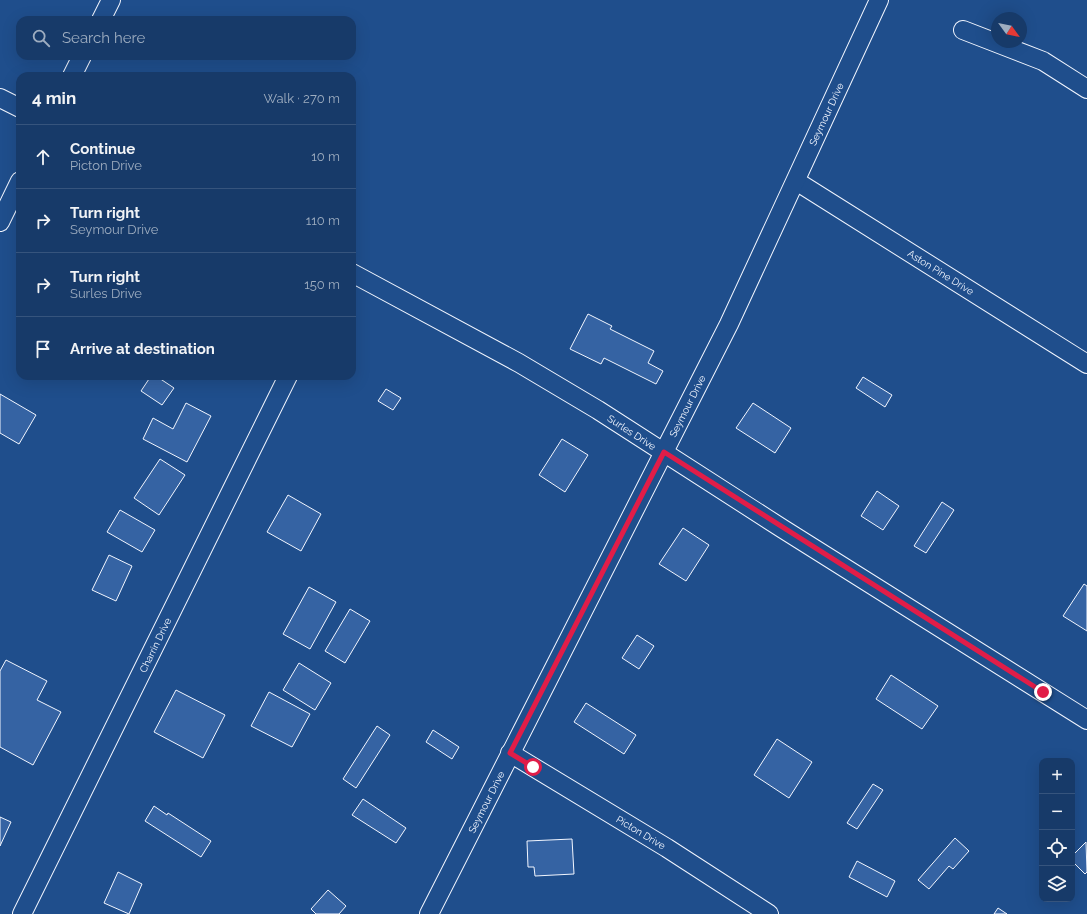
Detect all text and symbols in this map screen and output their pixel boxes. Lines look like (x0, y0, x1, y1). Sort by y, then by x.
north arrow (991, 12, 1027, 48)
search box (16, 16, 356, 60)
icon: search (30, 27, 52, 49)
text: Search here (62, 29, 145, 47)
street label: Seymour Drive (807, 81, 846, 147)
text: 4 min (32, 88, 76, 108)
text: Walk · 270 m (264, 91, 340, 106)
text: Continue (70, 140, 135, 158)
icon: ahead (32, 146, 54, 168)
text: 10 m (311, 149, 340, 164)
text: Picton Drive (70, 158, 142, 173)
text: Turn right (70, 204, 140, 222)
icon: right (32, 210, 54, 232)
text: 110 m (306, 213, 340, 228)
text: Seymour Drive (70, 222, 158, 237)
street label: Aston Pine Drive (906, 248, 976, 297)
text: Turn right (70, 268, 140, 286)
icon: right (32, 274, 54, 296)
text: 150 m (304, 277, 340, 292)
text: Surles Drive (70, 286, 142, 301)
icon: arrive (32, 338, 54, 360)
text: Arrive at destination (70, 340, 215, 358)
street label: Seymour Drive (667, 373, 708, 439)
street label: Surles Drive (606, 413, 658, 452)
street label: Charrin Drive (137, 616, 174, 674)
route end (1034, 683, 1052, 701)
route start (524, 758, 542, 776)
map controls (1039, 758, 1075, 902)
button: + (1039, 758, 1075, 794)
street label: Seymour Drive (466, 769, 507, 835)
button: − (1039, 794, 1075, 830)
street label: Picton Drive (614, 813, 667, 851)
button: locate (1039, 830, 1075, 866)
button: layers (1039, 866, 1075, 902)

